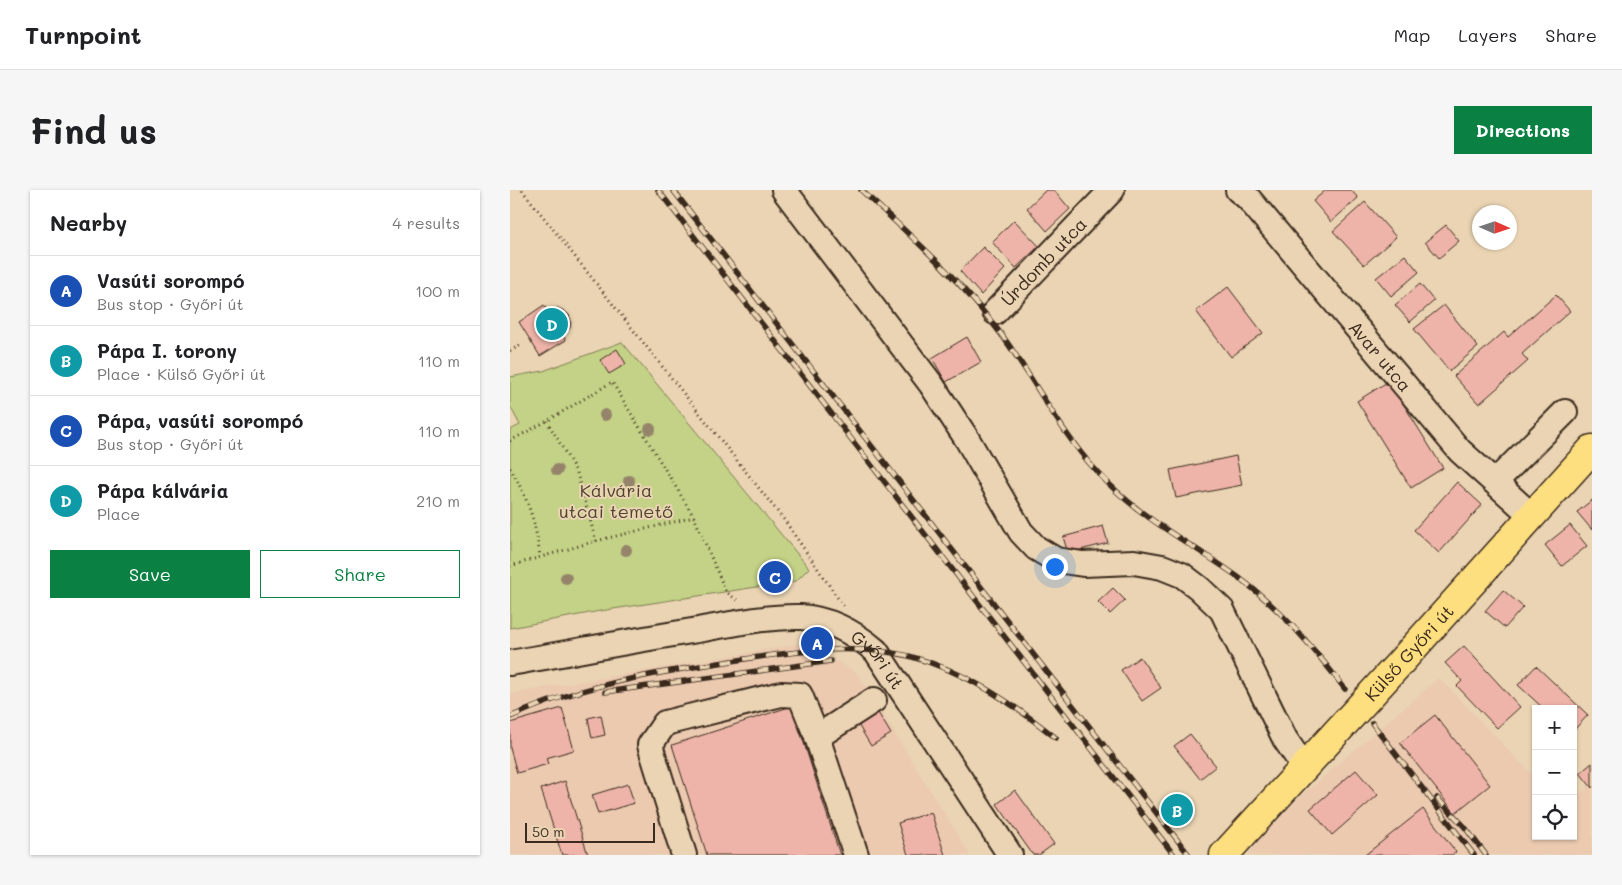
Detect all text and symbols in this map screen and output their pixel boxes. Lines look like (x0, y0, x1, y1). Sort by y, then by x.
text: Turnpoint (25, 19, 141, 50)
text: Map (1394, 23, 1430, 47)
text: Layers (1458, 23, 1517, 47)
text: Share (1545, 23, 1597, 47)
button: Directions (1454, 106, 1592, 154)
text: Find us (30, 107, 157, 153)
north arrow (1472, 205, 1517, 250)
text: Nearby (50, 209, 127, 236)
text: 4 results (392, 212, 460, 233)
street label: Úrdomb utca (995, 212, 1092, 311)
text: Vasúti sorompó (97, 268, 245, 293)
text: A (60, 280, 72, 301)
text: 100 m (415, 280, 460, 301)
text: Bus stop · Győri út (97, 293, 244, 314)
pin: D (536, 305, 568, 343)
street label: Avar utca (1344, 315, 1417, 397)
text: Pápa I. torony (97, 338, 237, 363)
text: B (61, 350, 71, 371)
text: 110 m (418, 350, 460, 371)
text: Place · Külső Győri út (97, 363, 266, 384)
text: Pápa, vasúti sorompó (97, 408, 303, 433)
text: C (60, 420, 72, 441)
text: 110 m (418, 420, 460, 441)
text: Bus stop · Győri út (97, 433, 244, 454)
text: Pápa kálvária (97, 478, 228, 503)
park label: Kálvária utcai temető (559, 478, 673, 523)
text: D (60, 490, 72, 511)
text: 210 m (416, 490, 460, 511)
text: Place (97, 503, 140, 524)
button: Save (50, 550, 250, 598)
button: Share (260, 550, 460, 598)
your location (1042, 554, 1068, 580)
pin: C (759, 558, 791, 596)
street label: Külső Győri út (1359, 599, 1459, 706)
pin: A (801, 624, 833, 662)
street label: Győri út (847, 624, 910, 694)
map controls (1532, 705, 1577, 840)
button: + (1532, 705, 1577, 750)
button: − (1532, 750, 1577, 795)
pin: B (1161, 791, 1193, 829)
button: locate (1532, 795, 1577, 840)
scale bar (525, 820, 655, 843)
text: 50 m (532, 822, 564, 841)

